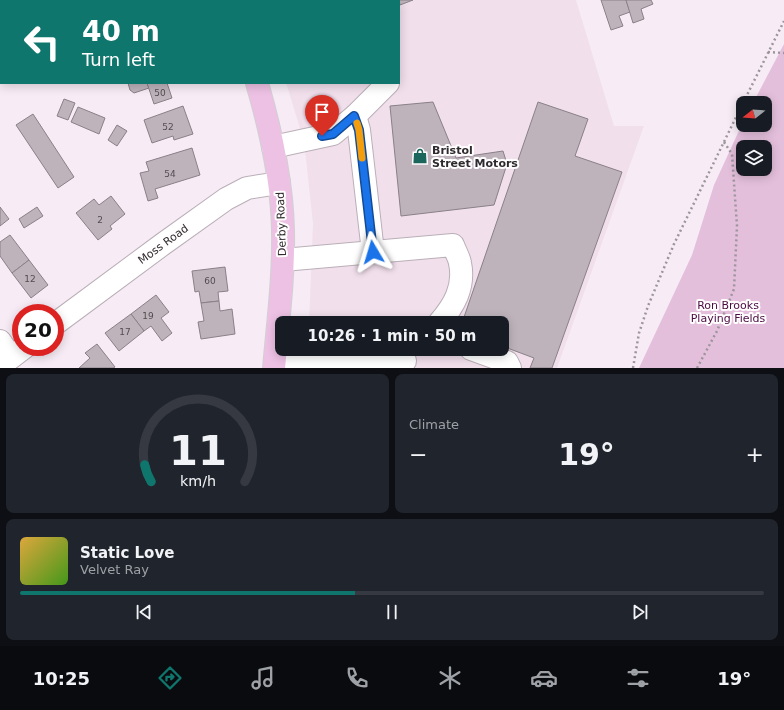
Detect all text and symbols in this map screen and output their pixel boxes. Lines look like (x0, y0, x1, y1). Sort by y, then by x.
text: 40 m (82, 15, 160, 48)
icon: left (16, 16, 68, 68)
text: Turn left (82, 49, 155, 70)
house number: 50 (154, 88, 166, 98)
pin (305, 95, 339, 136)
north arrow (736, 96, 772, 132)
map controls (736, 96, 772, 176)
icon: arrive (311, 101, 333, 123)
house number: 52 (162, 122, 174, 132)
button: layers (736, 140, 772, 176)
place label: Bristol Street Motors (432, 144, 518, 170)
shop icon: Bristol Street Motors (411, 147, 429, 165)
house number: 54 (164, 169, 176, 179)
street label: Derby Road (274, 192, 289, 256)
house number: 2 (97, 215, 103, 225)
street label: Moss Road (136, 222, 191, 267)
position arrow (352, 231, 394, 273)
house number: 12 (24, 274, 36, 284)
house number: 60 (204, 276, 216, 286)
park label: Ron Brooks Playing Fields (691, 299, 766, 325)
speed limit sign: 20 (12, 304, 64, 356)
house number: 19 (142, 311, 154, 321)
house number: 17 (119, 327, 131, 337)
text: 10:26 · 1 min · 50 m (308, 327, 476, 345)
text: Climate (409, 417, 459, 432)
text: 11 (169, 425, 226, 474)
text: 19° (558, 437, 615, 472)
text: − (409, 442, 427, 467)
text: + (746, 442, 764, 467)
text: km/h (179, 472, 216, 488)
text: Static Love (80, 544, 174, 562)
text: Velvet Ray (80, 562, 149, 577)
icon: previous (133, 601, 155, 623)
icon: pause (381, 601, 403, 623)
icon: next (629, 601, 651, 623)
icon: directions (156, 664, 184, 692)
icon: music (249, 664, 277, 692)
icon: phone (343, 664, 371, 692)
icon: climate (436, 664, 464, 692)
icon: car (530, 664, 558, 692)
icon: filters (624, 664, 652, 692)
text: 10:25 (33, 668, 90, 689)
text: 19° (717, 668, 751, 689)

